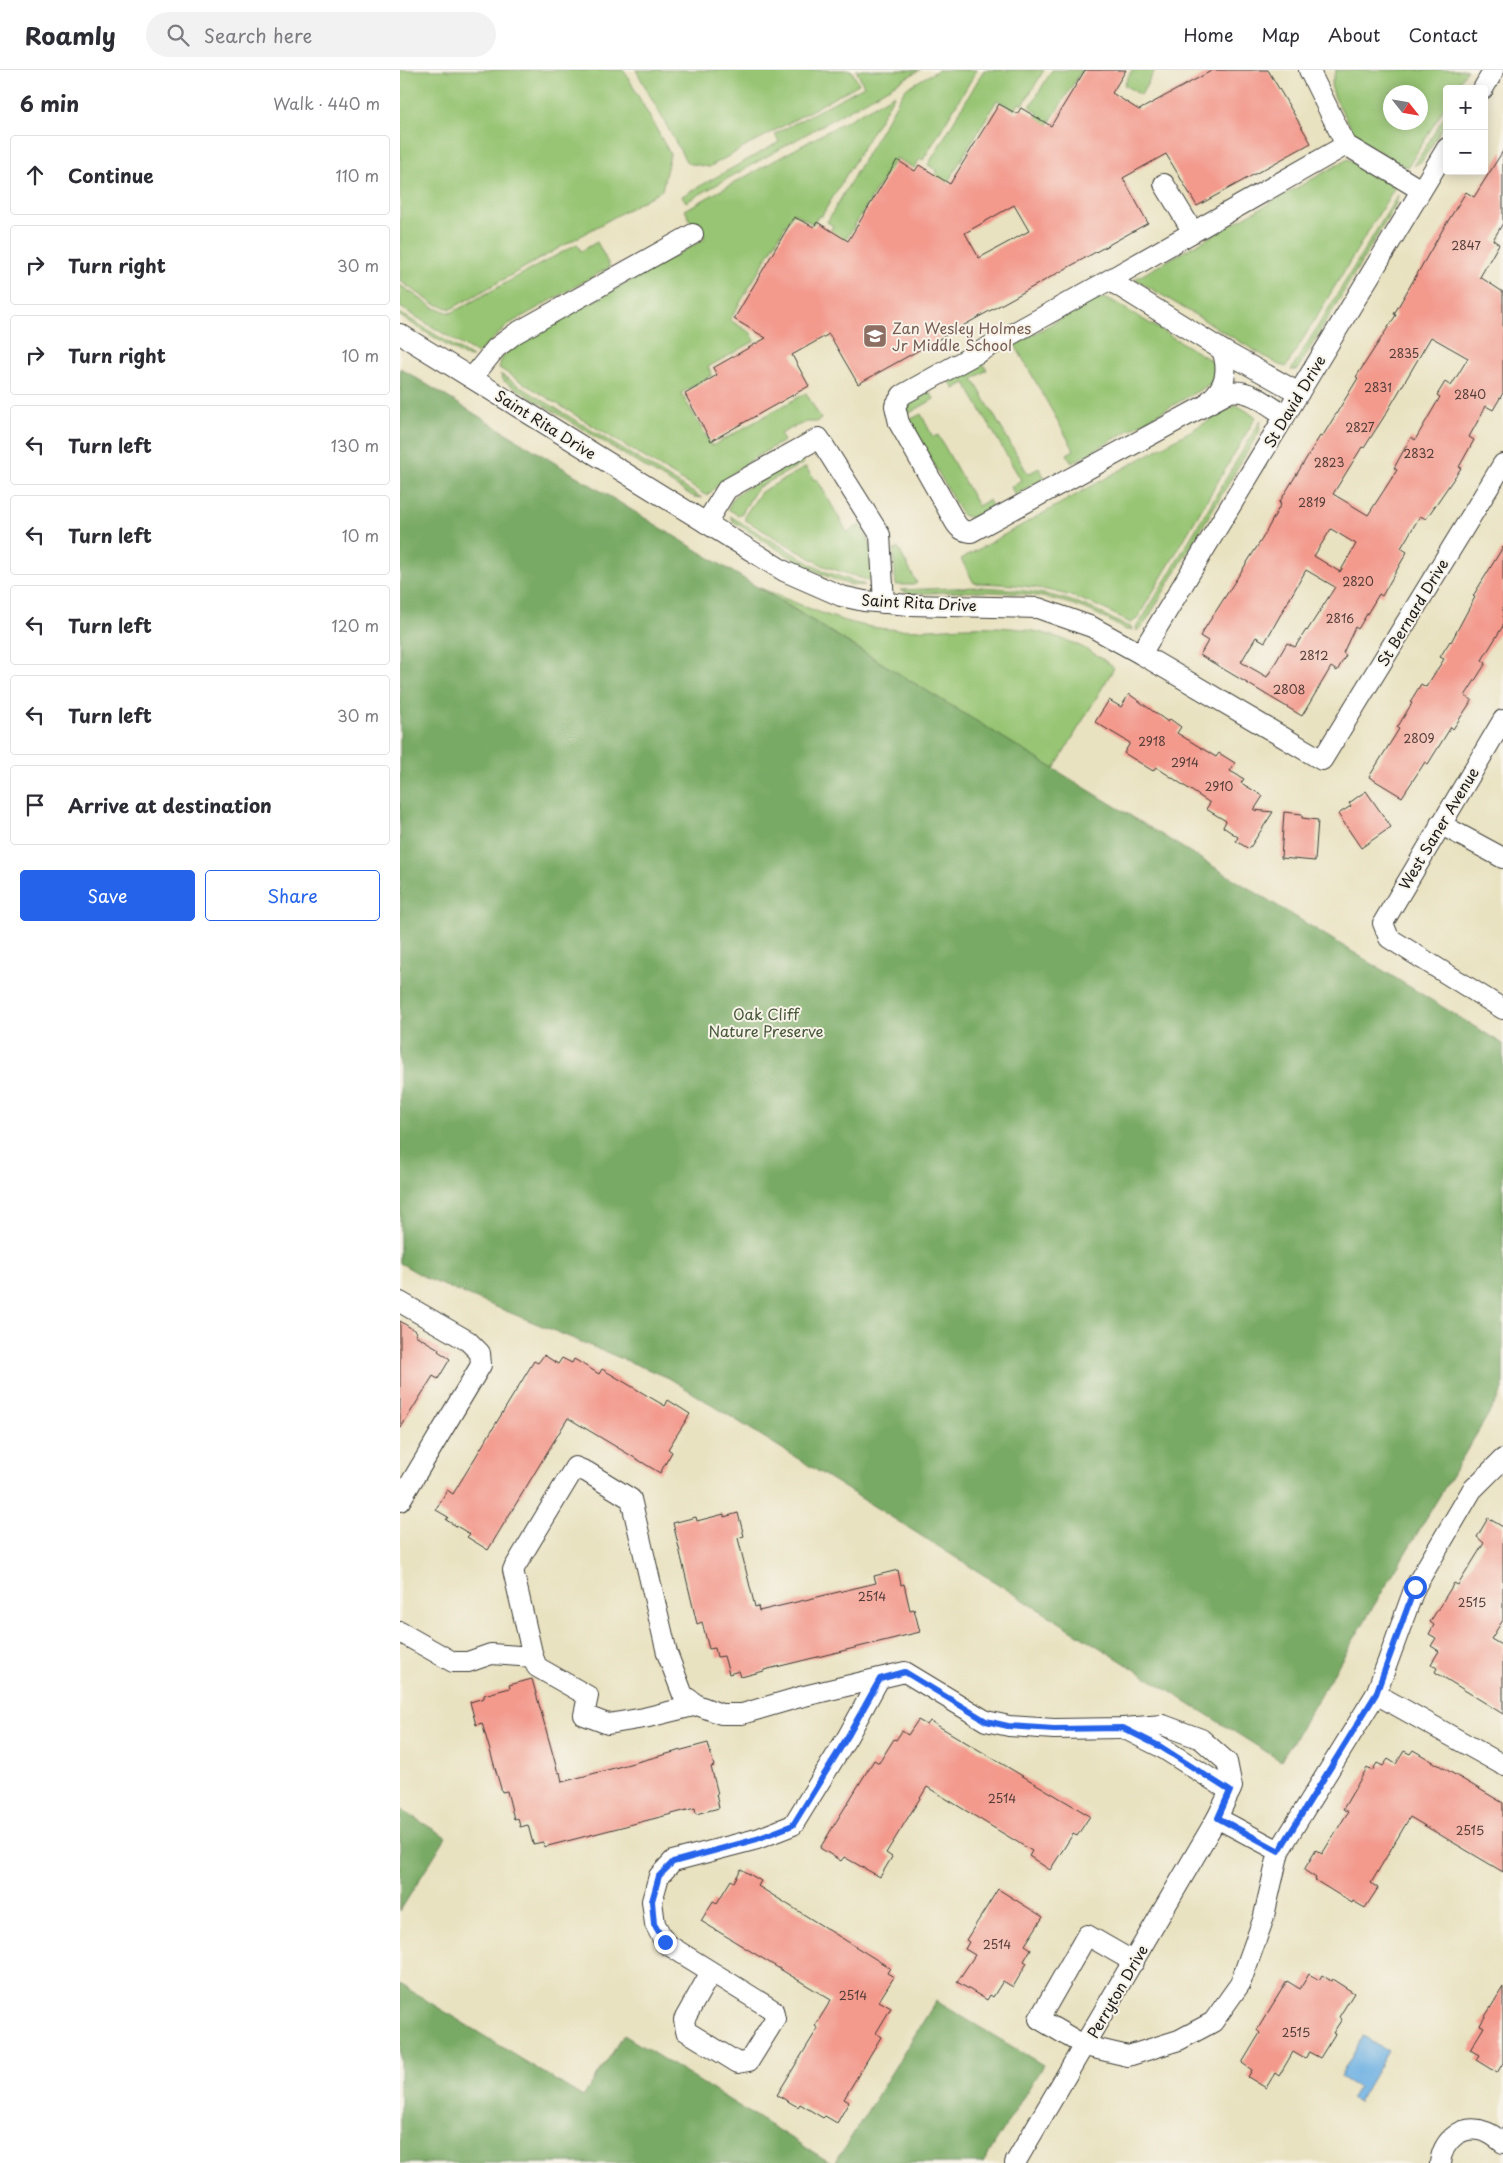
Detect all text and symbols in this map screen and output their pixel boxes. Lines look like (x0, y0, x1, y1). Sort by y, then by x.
search box (146, 12, 496, 57)
text: Roamly (25, 17, 116, 53)
icon: search (164, 21, 192, 49)
text: Search here (204, 21, 312, 49)
text: Home (1183, 21, 1233, 48)
text: Map (1261, 21, 1300, 48)
text: About (1328, 21, 1380, 48)
text: Contact (1408, 21, 1478, 48)
north arrow (1383, 85, 1428, 130)
map controls (1443, 85, 1488, 175)
button: + (1443, 85, 1488, 130)
text: 6 min (20, 87, 79, 119)
text: Walk · 440 m (273, 91, 380, 115)
button: − (1443, 130, 1488, 175)
icon: ahead (21, 161, 49, 189)
text: Continue (68, 161, 154, 189)
text: 110 m (336, 163, 379, 187)
house number: 2847 (1451, 236, 1481, 254)
icon: right (21, 251, 49, 279)
text: Turn right (68, 251, 166, 279)
text: 30 m (337, 253, 379, 277)
place label: Zan Wesley Holmes Jr Middle School (892, 316, 1031, 356)
school or university icon: Zan Wesley Holmes Jr Middle School (862, 323, 888, 349)
icon: right (21, 341, 49, 369)
text: Turn right (68, 341, 166, 369)
text: 10 m (342, 343, 379, 367)
house number: 2835 (1389, 344, 1419, 362)
street label: St David Drive (1257, 350, 1331, 452)
house number: 2831 (1364, 378, 1392, 396)
street label: Saint Rita Drive (491, 384, 601, 464)
house number: 2840 (1454, 385, 1486, 403)
house number: 2827 (1345, 418, 1375, 436)
icon: left (21, 431, 49, 459)
text: Turn left (68, 431, 152, 459)
text: 130 m (331, 433, 379, 457)
house number: 2832 (1403, 444, 1435, 462)
house number: 2823 (1314, 453, 1344, 471)
house number: 2819 (1298, 493, 1326, 511)
icon: left (21, 521, 49, 549)
text: Turn left (68, 521, 152, 549)
text: 10 m (342, 523, 379, 547)
street label: St Bernard Drive (1371, 554, 1453, 670)
house number: 2820 (1342, 572, 1374, 590)
street label: Saint Rita Drive (861, 587, 977, 617)
house number: 2816 (1326, 609, 1354, 627)
icon: left (21, 611, 49, 639)
text: Turn left (68, 611, 152, 639)
text: 120 m (332, 613, 379, 637)
house number: 2812 (1299, 646, 1329, 664)
house number: 2808 (1273, 680, 1305, 698)
icon: left (21, 701, 49, 729)
text: Turn left (68, 701, 152, 729)
text: 30 m (337, 703, 379, 727)
house number: 2809 (1403, 729, 1435, 747)
house number: 2918 (1138, 732, 1166, 750)
house number: 2914 (1171, 753, 1199, 771)
street label: West Saner Avenue (1392, 762, 1484, 894)
house number: 2910 (1205, 777, 1234, 795)
icon: arrive (21, 791, 49, 819)
text: Arrive at destination (68, 791, 272, 819)
button: Save (20, 870, 195, 921)
button: Share (205, 870, 380, 921)
park label: Oak Cliff Nature Preserve (708, 1002, 824, 1042)
route start (1404, 1576, 1427, 1599)
house number: 2514 (858, 1587, 886, 1605)
house number: 2515 (1458, 1593, 1486, 1611)
house number: 2514 (988, 1789, 1016, 1807)
house number: 2515 (1456, 1821, 1484, 1839)
route end (654, 1931, 677, 1954)
house number: 2514 (983, 1935, 1011, 1953)
street label: Perryton Drive (1081, 1940, 1153, 2042)
house number: 2514 (839, 1986, 867, 2004)
house number: 2515 (1282, 2023, 1310, 2041)

